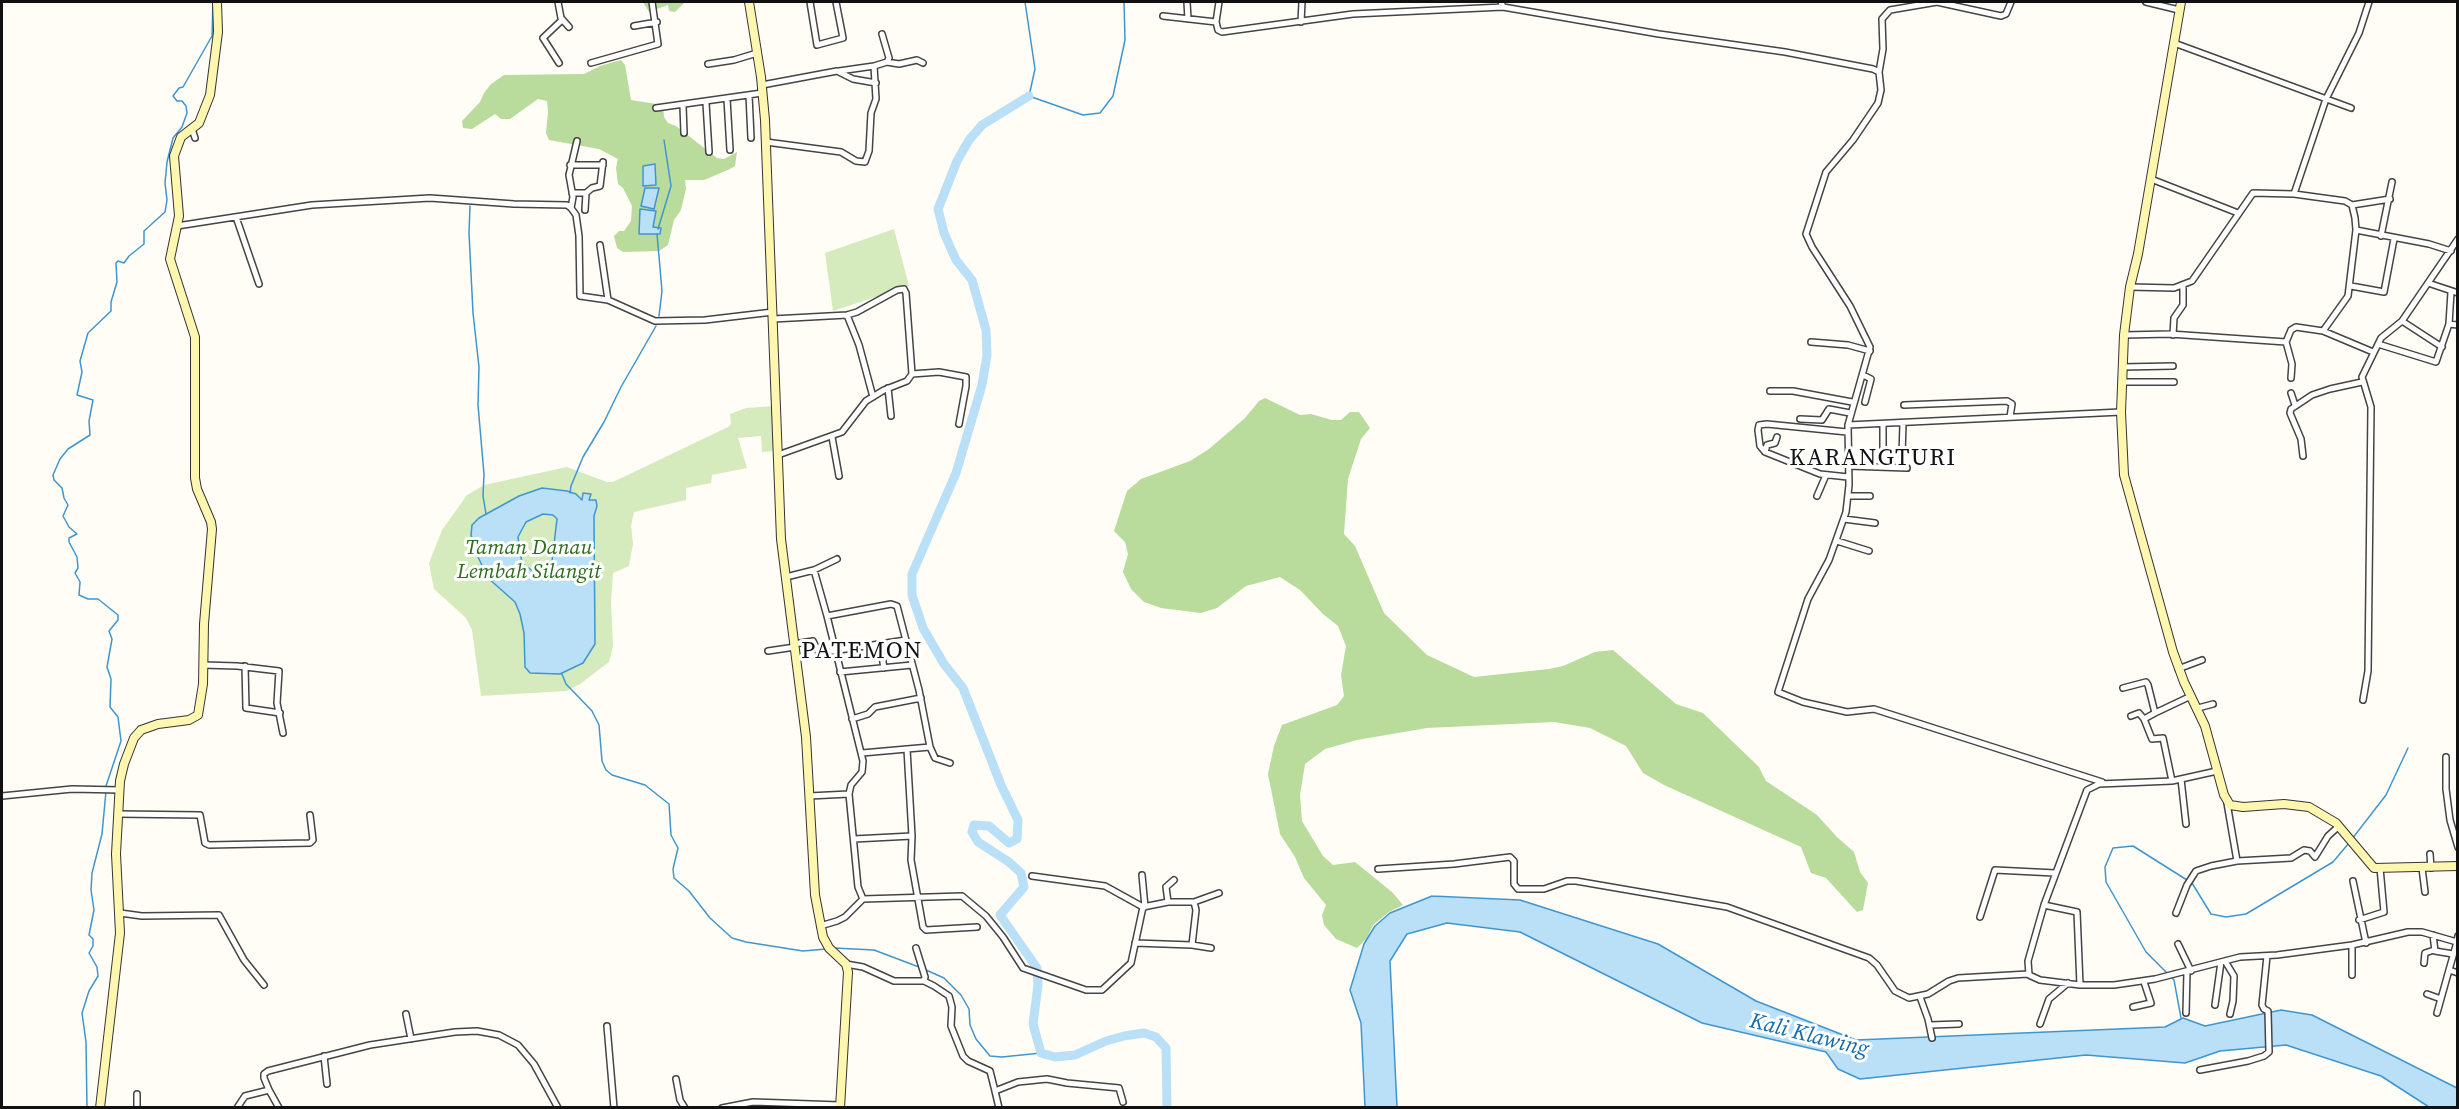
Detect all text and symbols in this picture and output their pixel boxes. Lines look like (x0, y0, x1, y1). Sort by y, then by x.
district label: KARANGTURI (1789, 445, 1957, 473)
park label: Taman Danau Lembah Silangit (457, 536, 601, 586)
district label: PATEMON (801, 638, 923, 666)
water label: Kali Klawing (1747, 1009, 1871, 1063)

